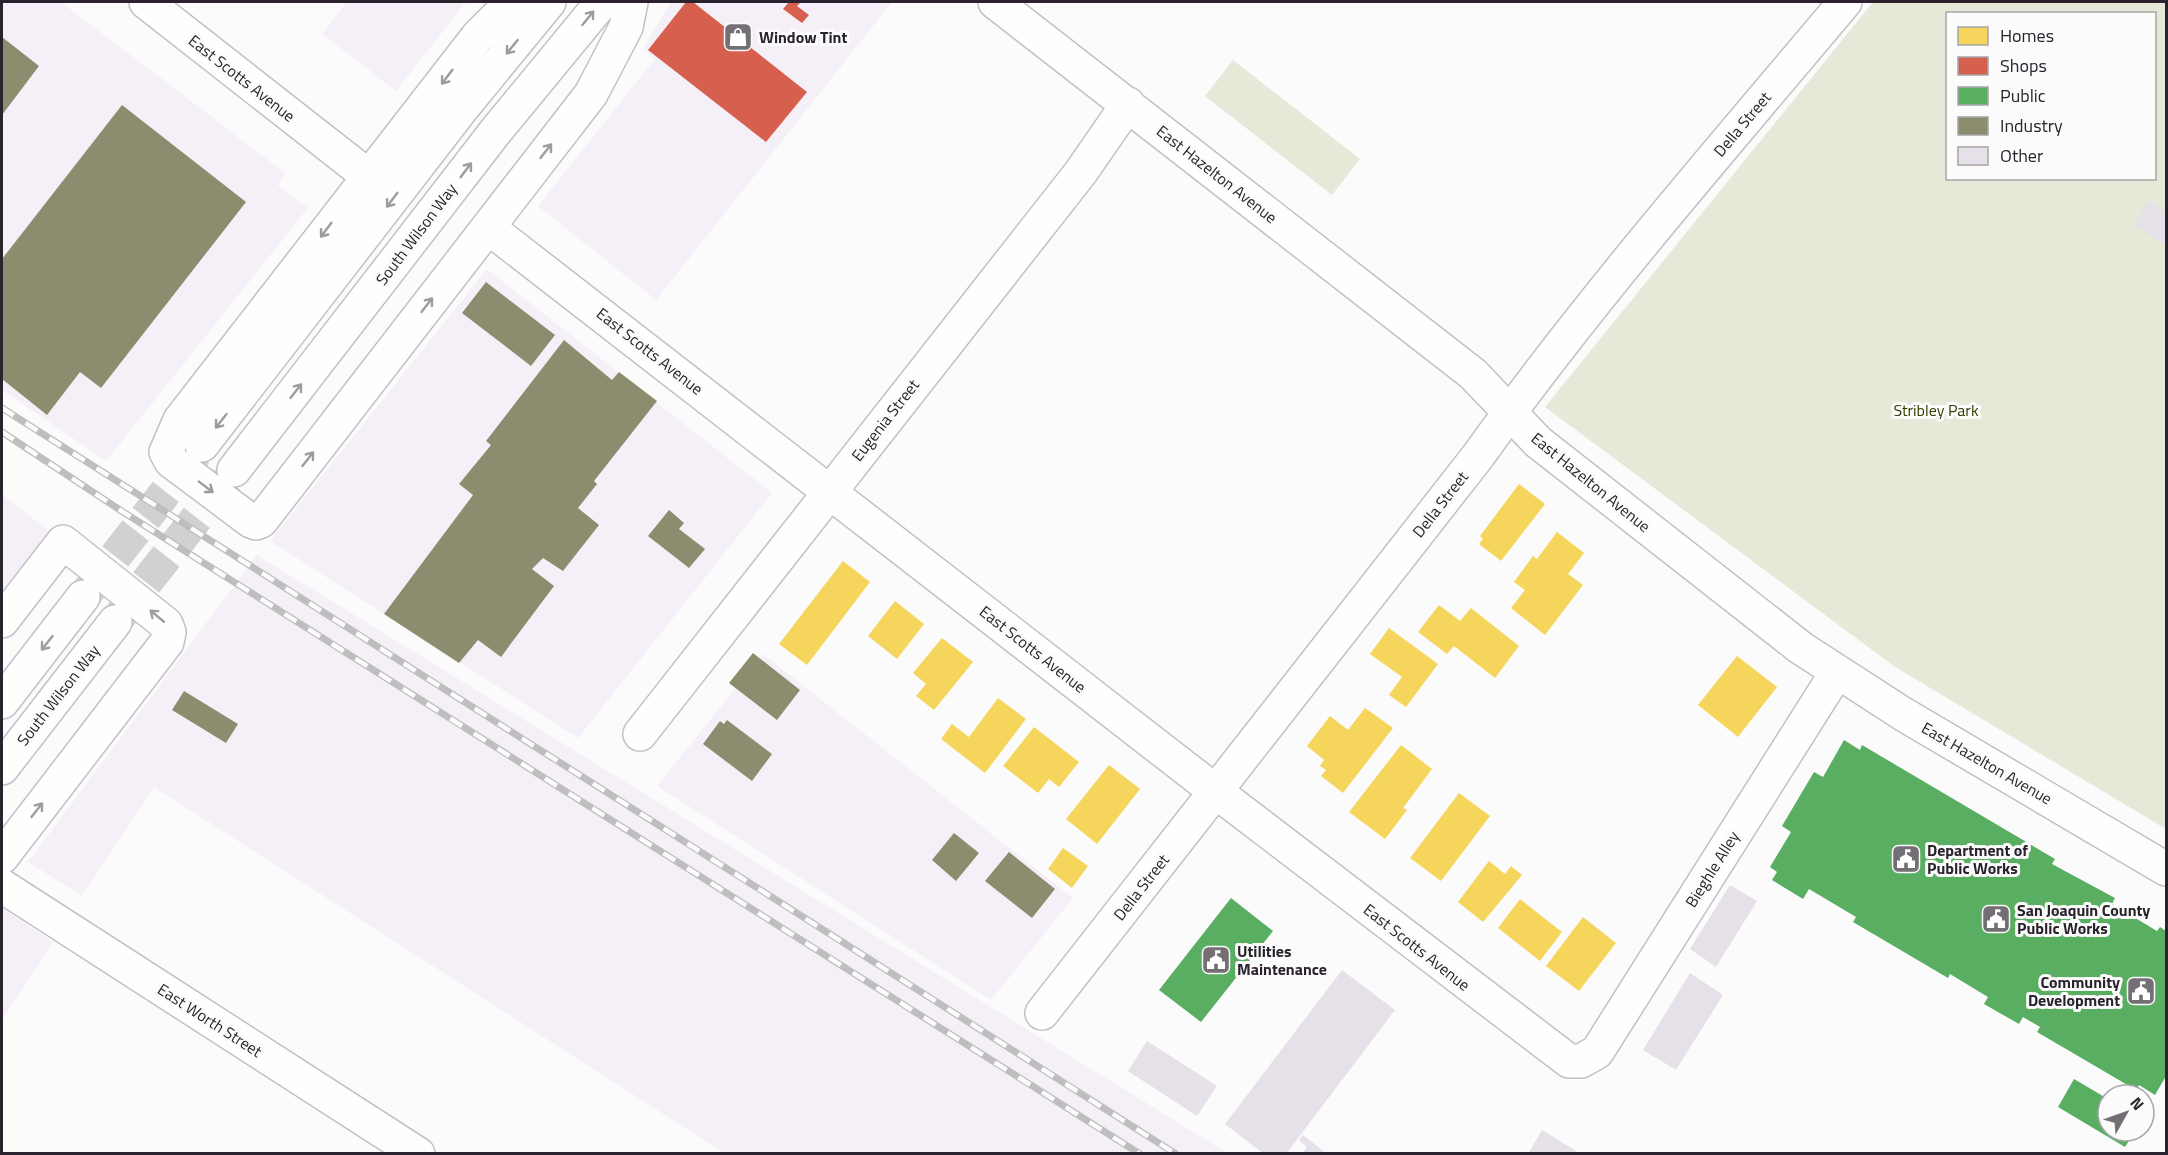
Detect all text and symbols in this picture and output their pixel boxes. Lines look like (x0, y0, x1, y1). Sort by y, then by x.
one-way arrow (582, 10, 595, 26)
legend (1946, 12, 2156, 180)
shop icon: Window Tint (722, 21, 754, 53)
text: Homes (2000, 22, 2054, 49)
place label: Window Tint (759, 25, 847, 49)
street label: East Scotts Avenue (184, 29, 300, 127)
one-way arrow (505, 39, 519, 54)
text: Shops (2000, 52, 2047, 79)
one-way arrow (440, 69, 453, 85)
text: Public (2000, 82, 2046, 109)
street label: Della Street (1708, 86, 1777, 162)
text: Industry (2000, 112, 2063, 139)
street label: East Hazelton Avenue (1151, 119, 1283, 229)
text: Other (2000, 142, 2043, 169)
one-way arrow (540, 143, 553, 159)
one-way arrow (459, 162, 472, 178)
street label: South Wilson Way (370, 178, 463, 290)
one-way arrow (385, 192, 398, 208)
one-way arrow (319, 222, 332, 238)
one-way arrow (421, 298, 433, 314)
street label: East Scotts Avenue (592, 302, 708, 400)
street label: Eugenia Street (845, 374, 925, 466)
one-way arrow (289, 383, 302, 399)
park label: Stribley Park (1893, 398, 1979, 422)
one-way arrow (215, 412, 227, 428)
street label: East Hazelton Avenue (1526, 426, 1656, 538)
one-way arrow (301, 452, 314, 468)
street label: Della Street (1406, 465, 1474, 542)
one-way arrow (198, 481, 214, 494)
street label: East Scotts Avenue (975, 600, 1091, 698)
one-way arrow (149, 610, 165, 623)
one-way arrow (41, 635, 54, 651)
street label: South Wilson Way (11, 639, 105, 751)
street label: East Hazelton Avenue (1917, 716, 2057, 810)
one-way arrow (31, 803, 44, 819)
street label: Bieghle Alley (1679, 826, 1745, 912)
place label: Department of Public Works (1927, 838, 2028, 880)
public building icon: Department of Public Works (1890, 843, 1922, 875)
street label: Della Street (1107, 848, 1175, 925)
street label: East Scotts Avenue (1359, 898, 1475, 996)
place label: San Joaquin County Public Works (2017, 898, 2150, 940)
public building icon: San Joaquin County Public Works (1980, 903, 2012, 935)
place label: Utilities Maintenance (1237, 939, 1327, 981)
public building icon: Utilities Maintenance (1200, 944, 1232, 976)
place label: Community Development (2028, 970, 2120, 1012)
public building icon: Community Development (2125, 975, 2157, 1007)
street label: East Worth Street (153, 977, 267, 1063)
north arrow (2096, 1083, 2156, 1143)
text: N (2125, 1091, 2150, 1115)

